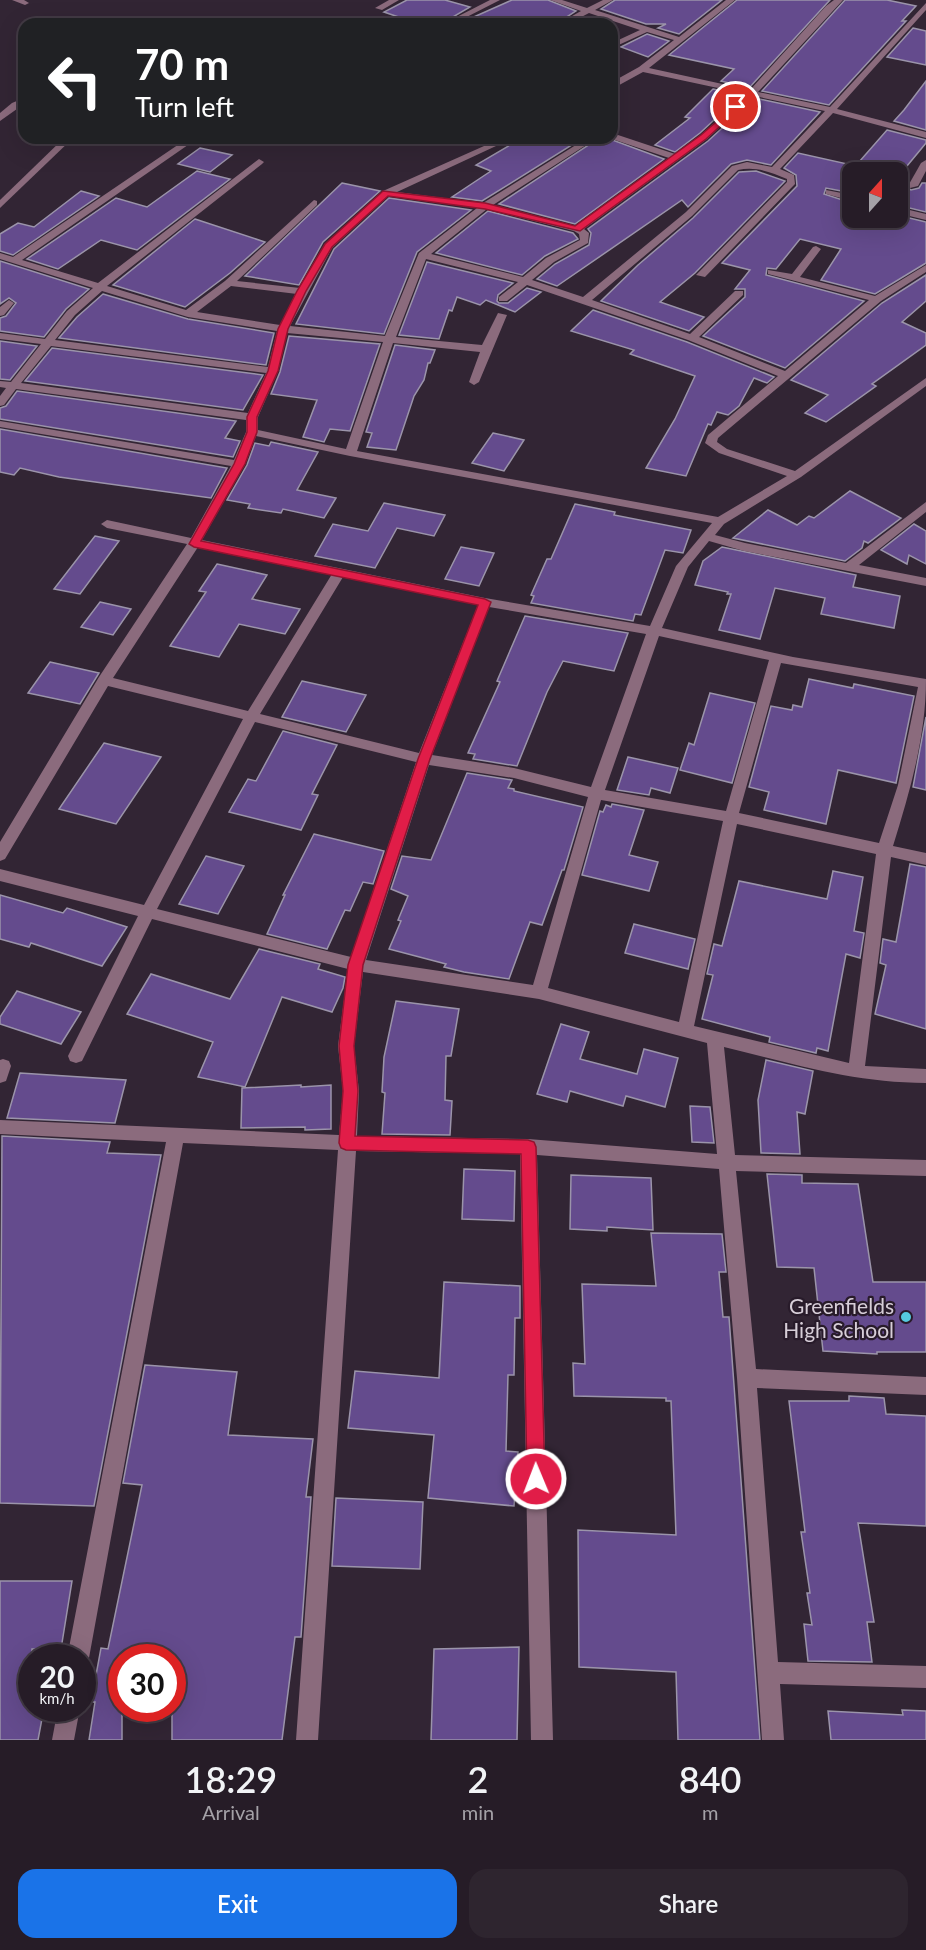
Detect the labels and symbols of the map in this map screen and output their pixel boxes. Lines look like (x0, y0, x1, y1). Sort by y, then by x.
pin (710, 81, 761, 132)
north arrow (842, 162, 908, 228)
place label: Greenfields High School (783, 1293, 894, 1342)
marker: Greenfields High School (899, 1310, 913, 1324)
position arrow (504, 1447, 568, 1511)
speed limit sign: 30 (108, 1644, 186, 1722)

